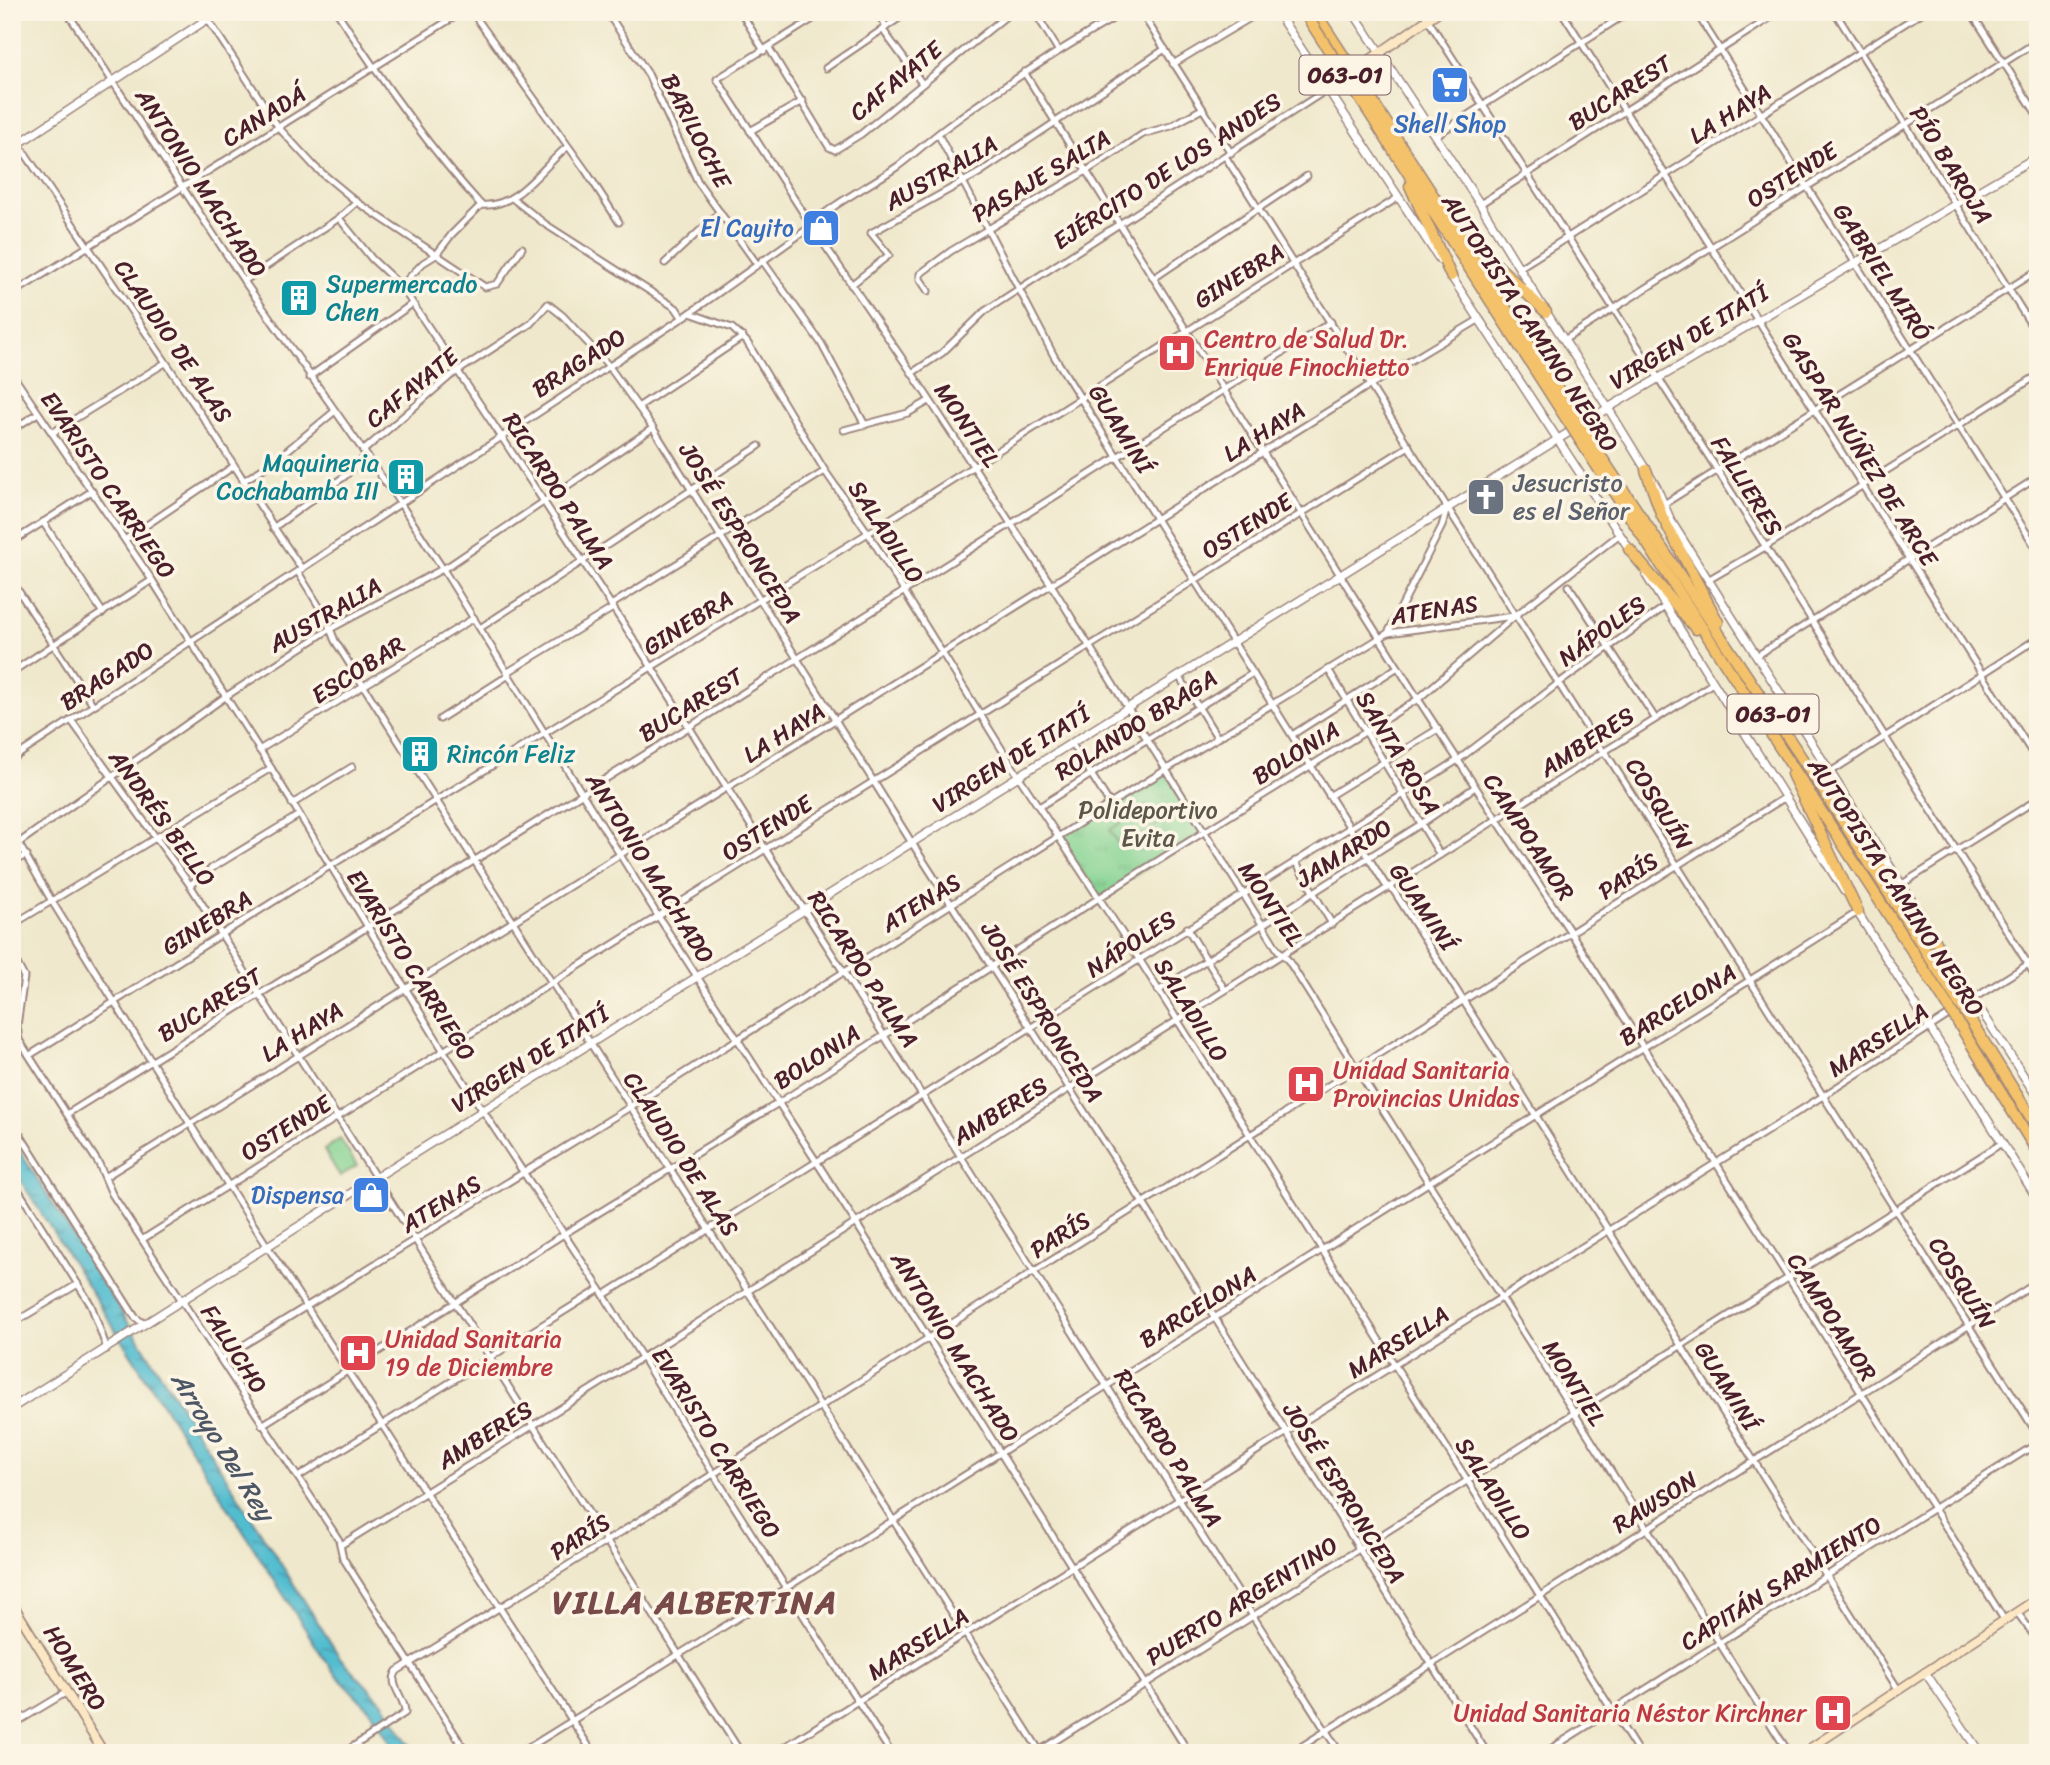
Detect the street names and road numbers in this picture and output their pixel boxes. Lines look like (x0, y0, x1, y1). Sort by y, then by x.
street label: CAFAYATE (840, 29, 954, 132)
street label: BUCAREST (1559, 43, 1682, 142)
road number: 063-01 (1300, 55, 1390, 94)
street label: BARILOCHE (649, 66, 744, 198)
street label: CANADÁ (213, 72, 317, 159)
street label: LA HAYA (1680, 72, 1780, 156)
street label: ANTONIO MACHADO (123, 79, 278, 286)
street label: EJÉRCITO DE LOS ANDES (1044, 81, 1290, 261)
street label: PÍO BAROJA (1898, 97, 2004, 233)
street label: PASAJE SALTA (963, 118, 1119, 234)
street label: AUSTRALIA (875, 123, 1006, 223)
street label: OSTENDE (1738, 129, 1847, 220)
street label: AUTOPISTA CAMINO NEGRO (1430, 184, 1630, 461)
street label: GABRIEL MIRÓ (1821, 194, 1943, 350)
street label: GINEBRA (1185, 232, 1293, 320)
street label: CLAUDIO DE ALAS (102, 250, 244, 432)
street label: VIRGEN DE ITATÍ (1601, 272, 1778, 401)
street label: BRAGADO (523, 317, 635, 409)
street label: GASPAR NÚÑEZ DE ARCE (1771, 323, 1950, 576)
street label: CAFAYATE (356, 336, 470, 439)
street label: MONTIEL (923, 374, 1011, 476)
street label: GUAMINÍ (1077, 376, 1166, 484)
street label: EVARISTO CARRIEGO (29, 382, 187, 588)
street label: LA HAYA (1214, 390, 1314, 474)
street label: RICARDO PALMA (491, 404, 625, 578)
street label: FALLIERES (1699, 427, 1795, 545)
street label: JOSÉ ESPRONCEDA (667, 433, 813, 632)
street label: SALADILLO (837, 472, 935, 592)
street label: OSTENDE (1193, 480, 1302, 571)
street label: AUSTRALIA (259, 565, 390, 665)
street label: GINEBRA (634, 579, 742, 667)
street label: ATENAS (1386, 582, 1481, 638)
street label: NÁPOLES (1549, 584, 1655, 678)
street label: ESCOBAR (303, 624, 414, 715)
street label: BRAGADO (51, 630, 163, 722)
street label: BUCAREST (630, 656, 753, 754)
street label: ROLANDO BRAGA (1046, 658, 1226, 792)
street label: SANTA ROSA (1344, 682, 1452, 824)
street label: LA HAYA (734, 691, 834, 775)
street label: VIRGEN DE ITATÍ (923, 693, 1100, 825)
road number: 063-01 (1728, 694, 1818, 734)
street label: AMBERES (1530, 695, 1643, 789)
street label: BOLONIA (1244, 709, 1348, 797)
street label: ANDRÉS BELLO (97, 739, 227, 896)
street label: AUTOPISTA CAMINO NEGRO (1796, 748, 1996, 1025)
street label: COSQUÍN (1614, 749, 1704, 859)
street label: ANTONIO MACHADO (574, 763, 726, 972)
street label: CAMPOAMOR (1472, 764, 1586, 910)
street label: OSTENDE (713, 782, 822, 873)
street label: JAMARDO (1287, 807, 1401, 900)
street label: PARÍS (1589, 841, 1667, 911)
street label: MONTIEL (1227, 853, 1315, 955)
street label: GUAMINÍ (1378, 854, 1469, 961)
street label: EVARISTO CARRIEGO (335, 861, 487, 1069)
street label: ATENAS (872, 862, 969, 945)
street label: GINEBRA (153, 879, 261, 967)
street label: RICARDO PALMA (796, 882, 930, 1056)
street label: NÁPOLES (1077, 899, 1185, 989)
street label: JOSÉ ESPRONCEDA (969, 912, 1115, 1111)
street label: SALADILLO (1142, 949, 1240, 1071)
street label: BARCELONA (1611, 952, 1745, 1058)
street label: BUCAREST (149, 956, 272, 1054)
street label: LA HAYA (252, 990, 352, 1074)
street label: MARSELLA (1819, 991, 1937, 1089)
street label: VIRGEN DE ITATÍ (442, 993, 619, 1125)
street label: BOLONIA (765, 1013, 869, 1101)
street label: CLAUDIO DE ALAS (612, 1063, 751, 1245)
street label: AMBERES (943, 1065, 1056, 1158)
street label: OSTENDE (232, 1082, 341, 1173)
street label: ATENAS (392, 1163, 490, 1245)
street label: PARÍS (1021, 1200, 1099, 1270)
street label: COSQUÍN (1917, 1228, 2007, 1338)
street label: ANTONIO MACHADO (879, 1242, 1031, 1451)
street label: CAMPOAMOR (1776, 1244, 1888, 1390)
street label: BARCELONA (1131, 1254, 1265, 1360)
street label: MARSELLA (1339, 1294, 1457, 1390)
street label: FALUCHO (189, 1295, 279, 1403)
street label: MONTIEL (1531, 1331, 1617, 1435)
street label: GUAMINÍ (1683, 1333, 1772, 1441)
street label: EVARISTO CARRIEGO (640, 1339, 792, 1547)
street label: RICARDO PALMA (1102, 1360, 1234, 1536)
street label: AMBERES (428, 1389, 541, 1482)
street label: JOSÉ ESPRONCEDA (1271, 1393, 1417, 1592)
street label: SALADILLO (1444, 1429, 1542, 1549)
street label: RAWSON (1604, 1459, 1706, 1545)
street label: PARÍS (541, 1502, 619, 1572)
street label: CAPITÁN SARMIENTO (1672, 1504, 1890, 1662)
street label: PUERTO ARGENTINO (1137, 1525, 1347, 1677)
street label: MARSELLA (859, 1596, 977, 1692)
street label: HOMERO (32, 1616, 118, 1720)

